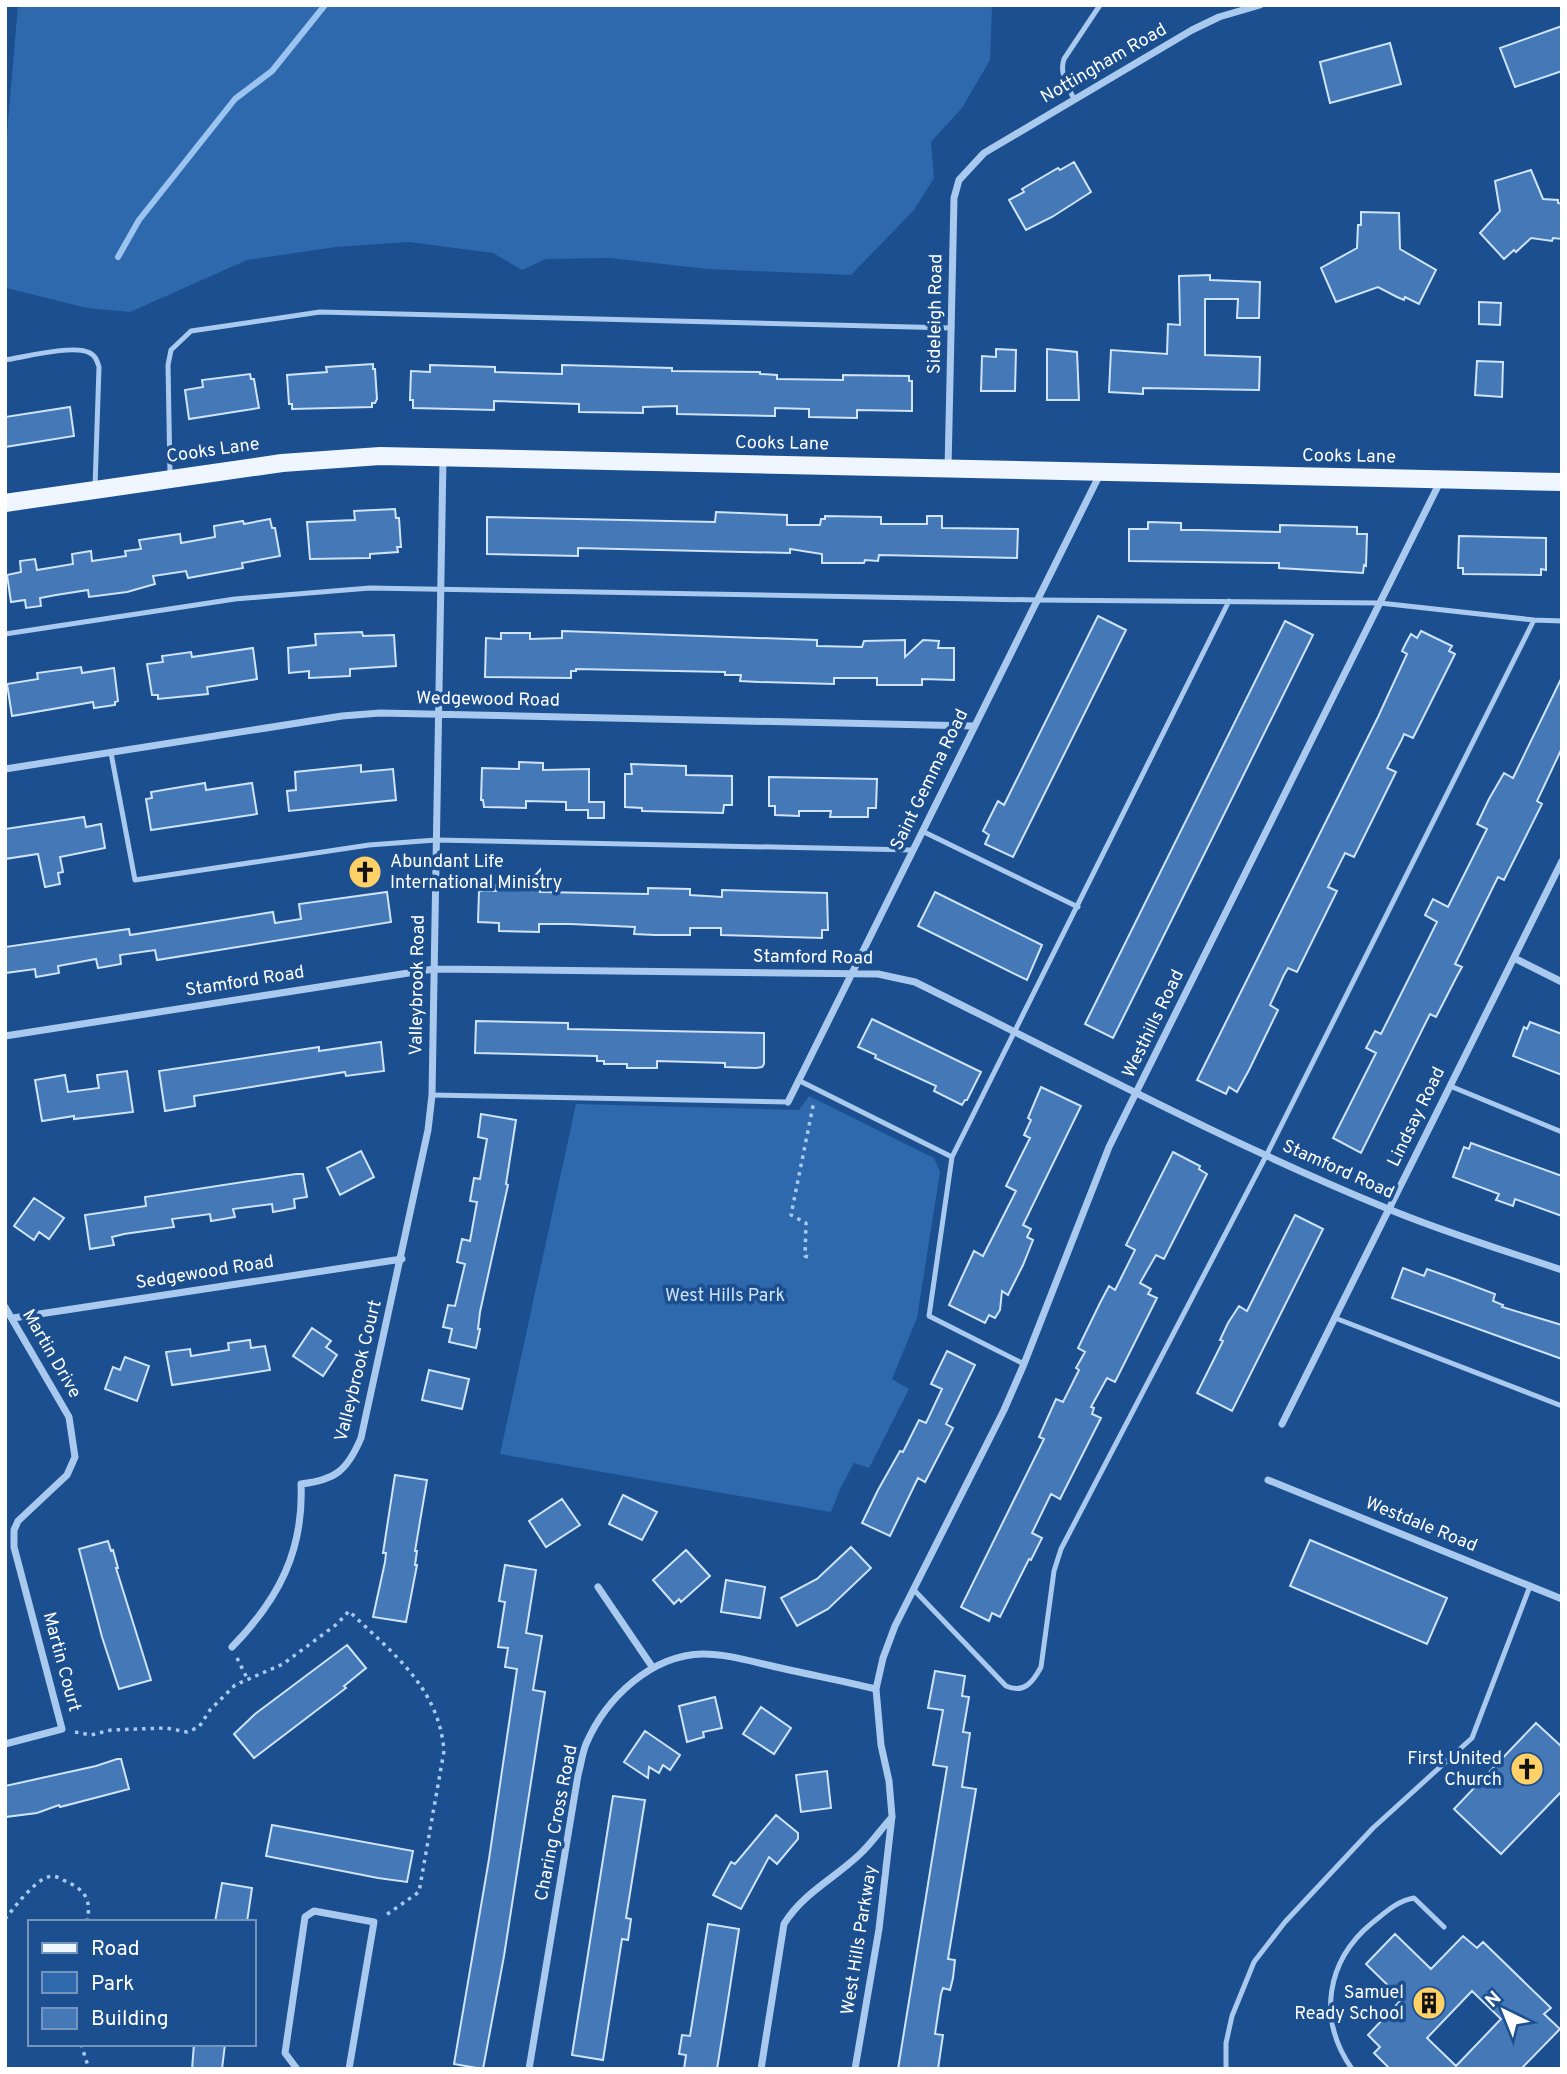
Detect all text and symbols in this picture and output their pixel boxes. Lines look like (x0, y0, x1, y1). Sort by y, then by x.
street label: Nottingham Road (1037, 19, 1171, 109)
street label: Sideleigh Road (923, 254, 949, 374)
street label: Cooks Lane (735, 432, 829, 456)
street label: Cooks Lane (165, 433, 261, 469)
street label: Cooks Lane (1302, 445, 1396, 469)
street label: Wedgewood Road (416, 687, 560, 713)
street label: Saint Gemma Road (886, 706, 974, 854)
place label: Abundant Life International Ministry (390, 851, 562, 895)
church icon: Abundant Life International Ministry (346, 853, 384, 891)
street label: Valleybrook Road (405, 914, 431, 1056)
street label: Stamford Road (753, 945, 873, 971)
street label: Stamford Road (184, 961, 306, 1003)
street label: Westhills Road (1118, 966, 1190, 1082)
street label: Lindsay Road (1383, 1063, 1451, 1171)
street label: Stamford Road (1278, 1135, 1398, 1205)
street label: Sedgewood Road (134, 1251, 276, 1295)
park label: West Hills Park (665, 1285, 785, 1308)
street label: Valleybrook Court (330, 1298, 388, 1444)
street label: Martin Drive (16, 1305, 86, 1403)
street label: Westdale Road (1362, 1492, 1480, 1558)
street label: Martin Court (37, 1610, 85, 1714)
street label: Charing Cross Road (531, 1743, 583, 1903)
place label: First United Church (1407, 1748, 1502, 1792)
church icon: First United Church (1508, 1750, 1546, 1788)
street label: West Hills Parkway (837, 1863, 883, 2017)
legend (28, 1920, 256, 2046)
text: Road (91, 1936, 140, 1963)
text: Park (91, 1971, 134, 1998)
north arrow (1469, 1976, 1539, 2046)
place label: Samuel Ready School (1294, 1982, 1404, 2026)
building icon: Samuel Ready School (1410, 1984, 1448, 2022)
text: N (1481, 1987, 1507, 2013)
text: Building (91, 2006, 169, 2033)

